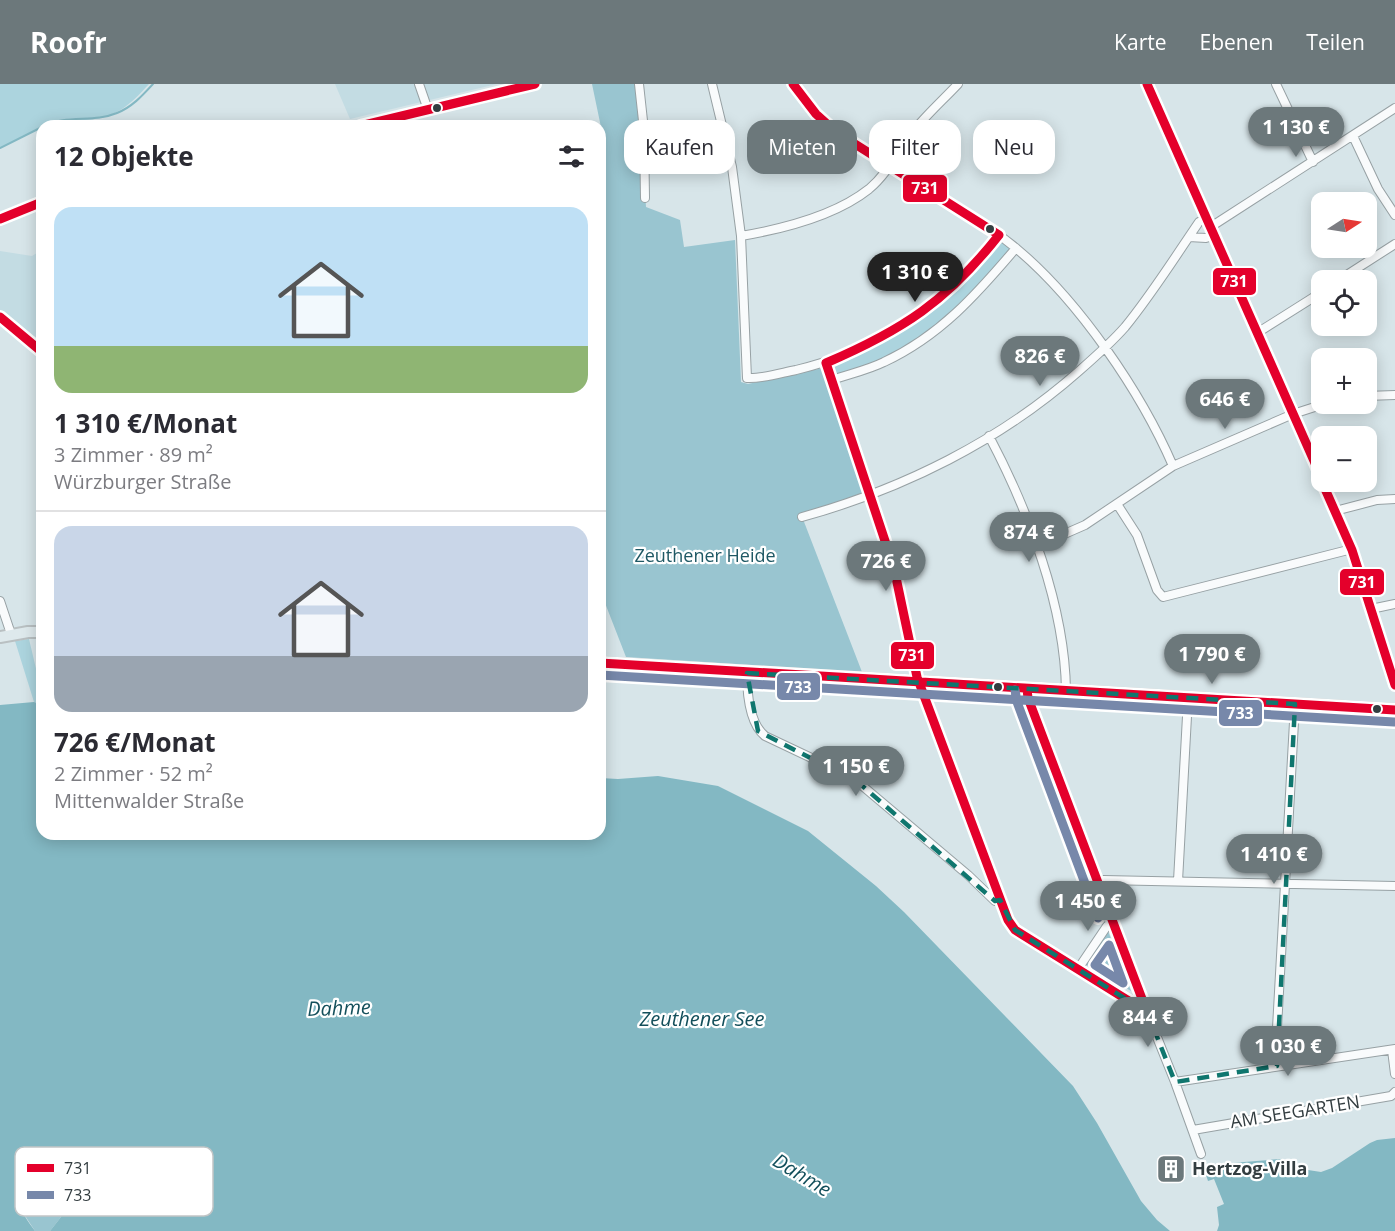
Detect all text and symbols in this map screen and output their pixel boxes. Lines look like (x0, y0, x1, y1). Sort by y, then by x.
text: Roofr (30, 23, 107, 61)
text: Karte (1114, 28, 1167, 56)
text: Ebenen (1200, 28, 1273, 56)
text: Teilen (1306, 28, 1365, 56)
unlabelled marker (431, 102, 443, 114)
pin: 1 130 € (1241, 107, 1351, 158)
text: 1 130 € (1262, 113, 1330, 140)
chip: Kaufen (624, 120, 735, 174)
chip: Mieten (747, 120, 857, 174)
chip: Filter (869, 120, 961, 174)
chip: Neu (973, 120, 1055, 174)
text: 12 Objekte (54, 138, 194, 174)
icon: filters (555, 140, 588, 173)
line badge: 731 (902, 174, 948, 203)
text: 731 (911, 177, 939, 199)
north arrow (1311, 192, 1377, 258)
map controls (1311, 192, 1377, 492)
unlabelled marker (984, 223, 996, 235)
icon: home (267, 246, 375, 354)
pin: 1 310 € (860, 252, 970, 303)
text: 1 310 € (881, 258, 949, 285)
line badge: 731 (1212, 267, 1257, 296)
text: 731 (1220, 270, 1248, 292)
button: locate (1311, 270, 1377, 336)
pin: 826 € (998, 336, 1082, 387)
text: 826 € (1015, 342, 1065, 369)
button: + (1311, 348, 1377, 414)
pin: 646 € (1183, 379, 1267, 430)
text: 646 € (1200, 385, 1250, 412)
text: 1 310 €/Monat (54, 405, 237, 441)
button: − (1311, 426, 1377, 492)
text: 3 Zimmer · 89 m² (54, 441, 213, 468)
text: Würzburger Straße (54, 468, 231, 495)
pin: 874 € (987, 512, 1071, 563)
text: 874 € (1004, 518, 1054, 545)
pin: 726 € (844, 541, 928, 592)
park label: Zeuthener Heide (634, 543, 776, 567)
text: 726 € (861, 547, 911, 574)
icon: home (267, 565, 375, 673)
line badge: 731 (1339, 568, 1385, 596)
text: 731 (1348, 571, 1376, 593)
pin: 1 790 € (1157, 634, 1267, 685)
text: 1 790 € (1178, 640, 1246, 667)
line badge: 731 (890, 641, 935, 670)
text: 731 (898, 644, 926, 666)
line badge: 733 (776, 672, 821, 701)
text: 733 (784, 676, 812, 698)
unlabelled marker (992, 681, 1004, 693)
line badge: 733 (1218, 699, 1263, 727)
text: 733 (1226, 702, 1254, 724)
unlabelled marker (1371, 703, 1383, 715)
text: 726 €/Monat (54, 724, 216, 760)
pin: 1 150 € (801, 746, 911, 797)
text: 1 150 € (822, 752, 890, 779)
text: 2 Zimmer · 52 m² (54, 760, 213, 787)
text: Mittenwalder Straße (54, 787, 244, 814)
pin: 1 410 € (1219, 834, 1329, 885)
text: 1 410 € (1240, 840, 1308, 867)
pin: 1 450 € (1033, 881, 1143, 932)
text: 1 450 € (1054, 887, 1122, 914)
water label: Dahme (307, 993, 371, 1022)
pin: 844 € (1106, 997, 1190, 1048)
text: 844 € (1123, 1003, 1173, 1030)
water label: Zeuthener See (639, 1005, 764, 1032)
pin: 1 030 € (1233, 1026, 1343, 1077)
text: 1 030 € (1254, 1032, 1322, 1059)
street label: AM SEEGARTEN (1228, 1089, 1361, 1133)
legend (15, 1147, 213, 1216)
water label: Dahme (768, 1147, 836, 1203)
building icon: Hertzog-Villa (1155, 1153, 1187, 1185)
place label: Hertzog-Villa (1192, 1156, 1307, 1180)
text: 731 (64, 1157, 91, 1179)
text: 733 (64, 1184, 91, 1206)

